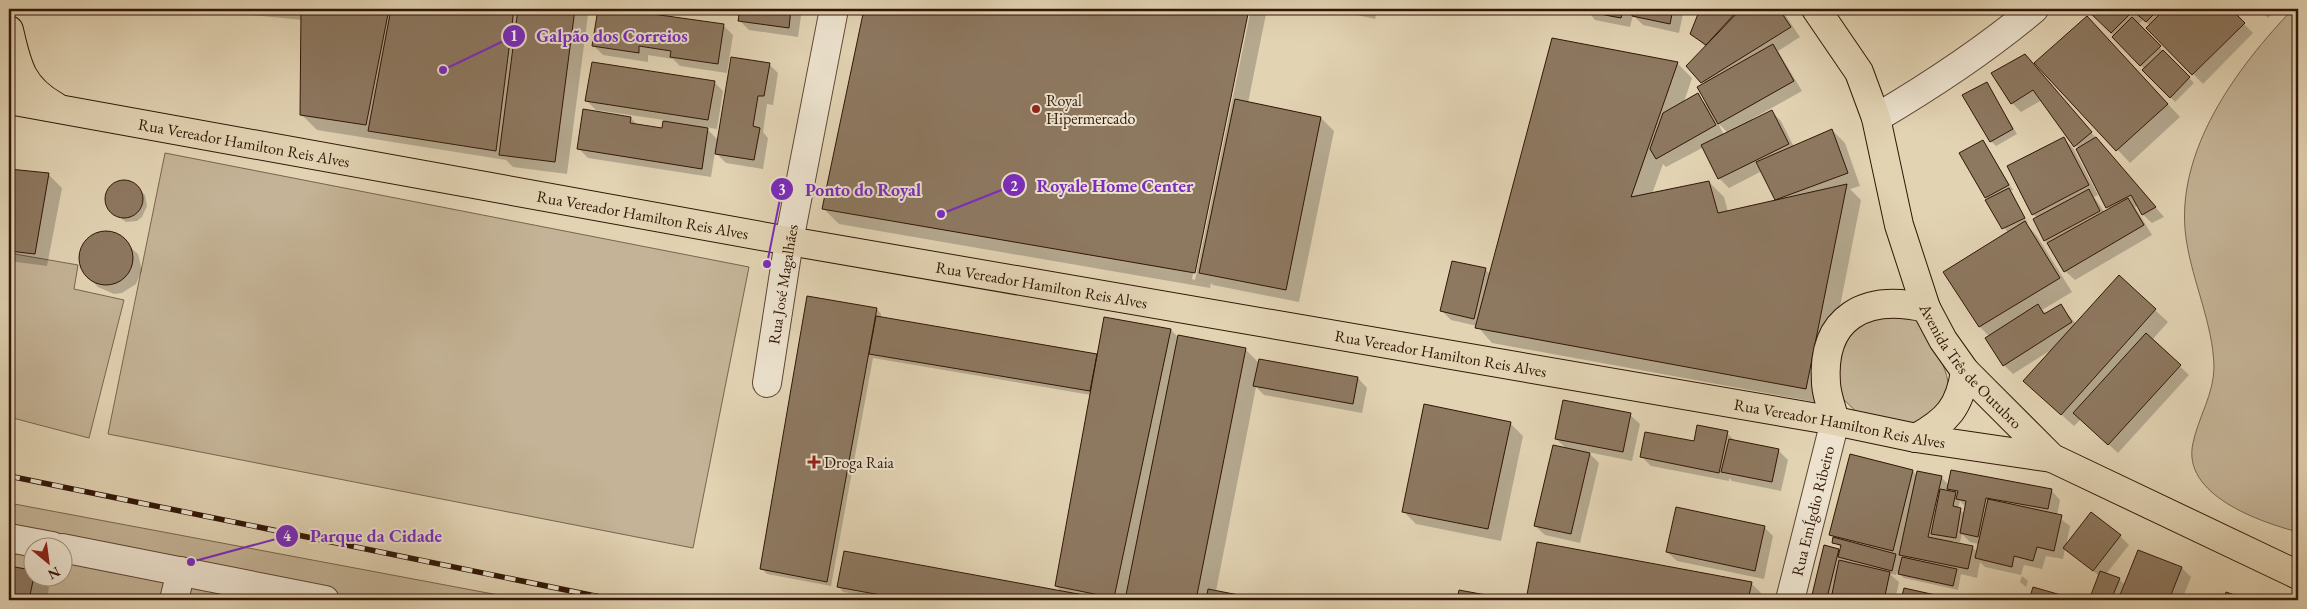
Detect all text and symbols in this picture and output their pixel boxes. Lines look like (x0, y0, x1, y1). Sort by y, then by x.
callout: Galpão dos Correios (502, 20, 698, 53)
text: Galpão dos Correios (536, 24, 688, 47)
text: 1 (510, 26, 518, 45)
place label: Royal Hipermercado (1046, 90, 1136, 129)
marker: Royal Hipermercado (1030, 103, 1042, 115)
street label: Rua Vereador Hamilton Reis Alves (137, 113, 352, 172)
callout: Royale Home Center (1002, 169, 1203, 202)
callout: Ponto do Royal (769, 173, 931, 206)
text: Royale Home Center (1037, 174, 1194, 197)
text: 2 (1010, 176, 1018, 195)
text: Ponto do Royal (805, 178, 921, 201)
text: 3 (778, 180, 786, 199)
street label: Rua Vereador Hamilton Reis Alves (535, 185, 750, 244)
street label: Rua José Magalhães (763, 222, 803, 346)
street label: Rua Vereador Hamilton Reis Alves (934, 256, 1149, 313)
street label: Avenida Três de Outubro (1915, 299, 2027, 433)
street label: Rua Vereador Hamilton Reis Alves (1333, 325, 1548, 382)
street label: Rua Vereador Hamilton Reis Alves (1732, 393, 1947, 453)
street label: Rua EmÍgdio Ribeiro (1786, 443, 1839, 578)
place label: Droga Raia (824, 452, 895, 473)
marker: Droga Raia (808, 456, 820, 468)
callout: Parque da Cidade (275, 519, 452, 552)
text: Parque da Cidade (310, 524, 443, 547)
text: 4 (283, 526, 292, 545)
north arrow (22, 536, 72, 586)
text: N (44, 563, 64, 584)

